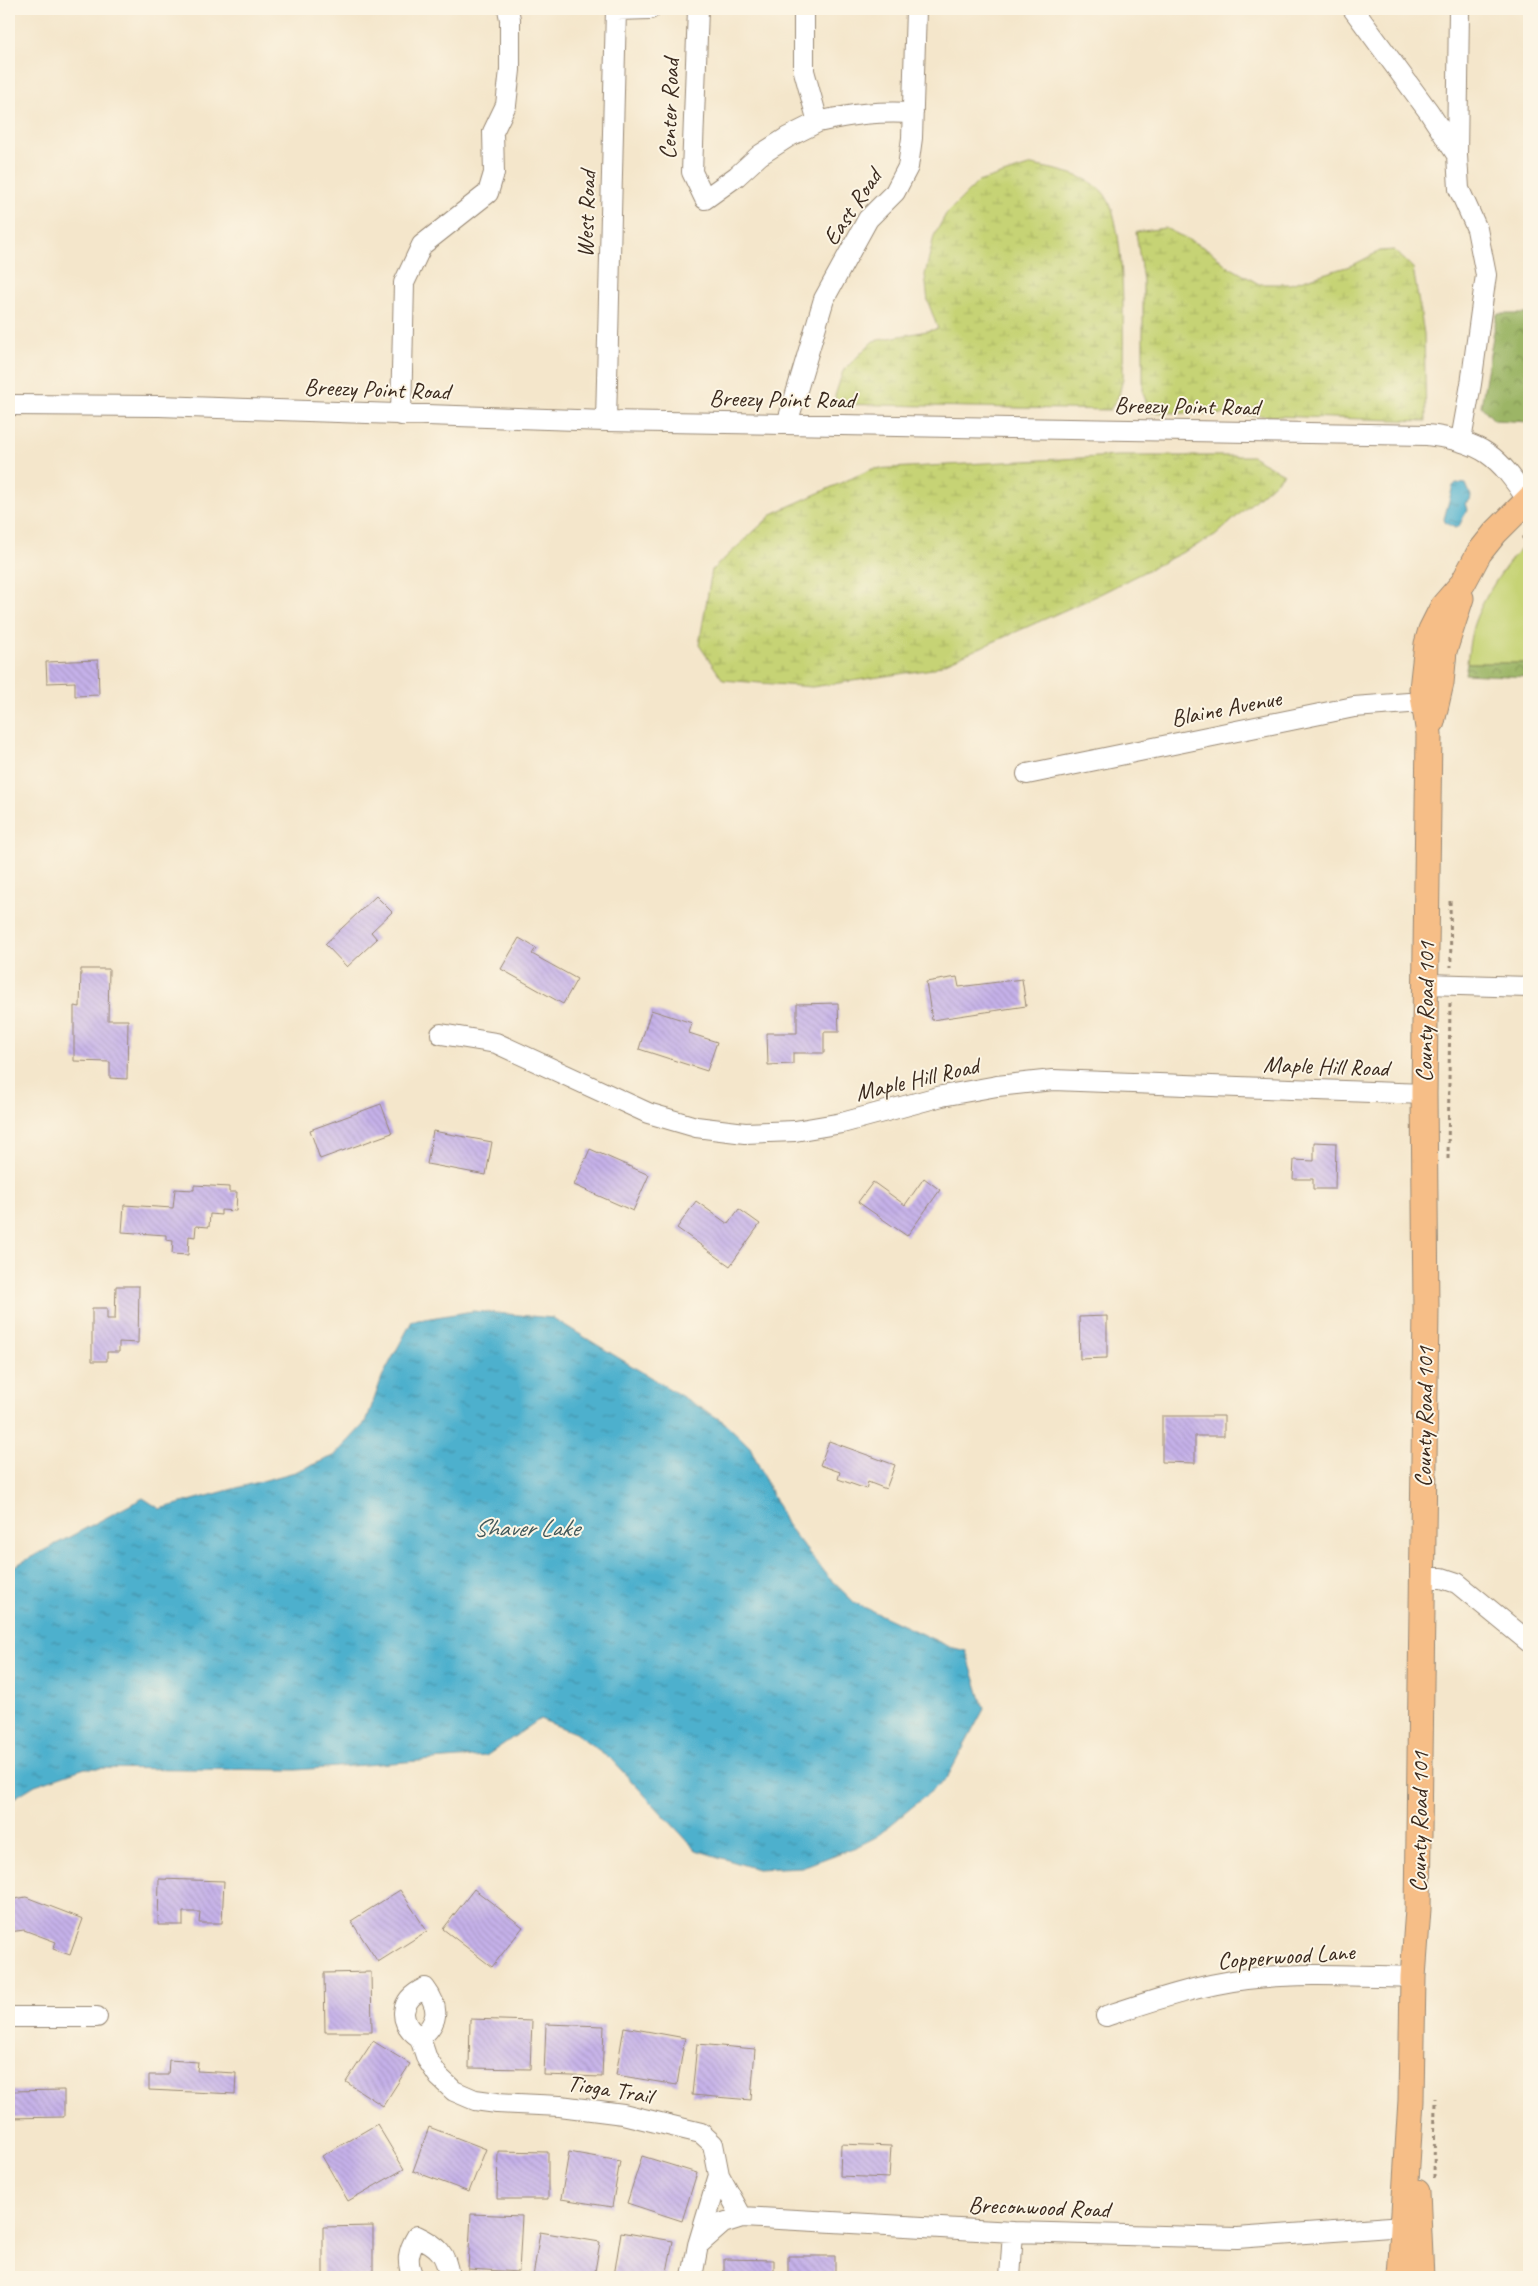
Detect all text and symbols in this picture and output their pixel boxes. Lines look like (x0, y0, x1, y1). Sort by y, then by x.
street label: Center Road (652, 54, 686, 160)
street label: East Road (816, 160, 890, 251)
street label: West Road (569, 166, 603, 258)
street label: Breezy Point Road (304, 371, 454, 407)
street label: Breezy Point Road (709, 383, 859, 415)
street label: Breezy Point Road (1114, 390, 1264, 422)
street label: Blaine Avenue (1168, 682, 1286, 733)
street label: County Road 101 (1409, 940, 1441, 1083)
street label: Maple Hill Road (852, 1049, 985, 1108)
street label: Maple Hill Road (1263, 1049, 1393, 1083)
street label: County Road 101 (1408, 1345, 1440, 1488)
water label: Shaver Lake (473, 1512, 582, 1544)
street label: County Road 101 (1403, 1750, 1435, 1893)
street label: Copperwood Lane (1216, 1936, 1358, 1976)
street label: Tioga Trail (565, 2067, 659, 2111)
street label: Breconwood Road (968, 2190, 1114, 2225)

